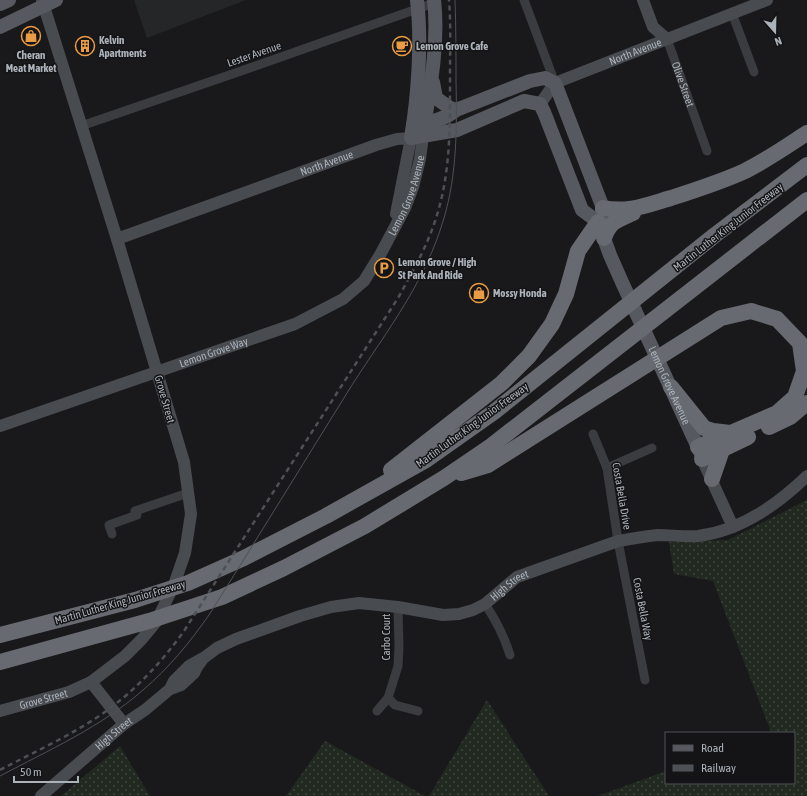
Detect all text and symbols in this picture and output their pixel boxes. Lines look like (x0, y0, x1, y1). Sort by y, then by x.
north arrow (755, 12, 795, 52)
shop icon: Cheran Meat Market (20, 25, 42, 47)
place label: Kelvin Apartments (98, 34, 146, 59)
building icon: Kelvin Apartments (74, 35, 96, 57)
cafe icon: Lemon Grove Cafe (391, 35, 413, 57)
text: N (773, 35, 784, 48)
street label: North Avenue (607, 36, 663, 67)
street label: Lester Avenue (225, 39, 283, 69)
place label: Lemon Grove Cafe (416, 40, 488, 52)
place label: Cheran Meat Market (6, 49, 57, 74)
street label: Olive Street (670, 60, 697, 108)
street label: North Avenue (299, 148, 355, 178)
street label: Lemon Grove Avenue (386, 155, 426, 237)
street label: Martin Luther King Junior Freeway (671, 180, 785, 273)
place label: Lemon Grove / High St Park And Ride (398, 256, 476, 281)
parking icon: Lemon Grove / High St Park And Ride (373, 257, 395, 279)
shop icon: Mossy Honda (468, 282, 490, 304)
place label: Mossy Honda (493, 287, 547, 299)
street label: Lemon Grove Way (178, 335, 250, 370)
street label: Lemon Grove Avenue (646, 344, 693, 426)
street label: Grove Street (152, 374, 178, 424)
street label: Martin Luther King Junior Freeway (414, 380, 531, 470)
street label: Costa Bella Drive (610, 462, 634, 530)
street label: High Street (488, 568, 530, 603)
street label: Martin Luther King Junior Freeway (53, 577, 187, 626)
street label: Costa Bella Way (631, 577, 655, 642)
street label: Carbo Court (380, 614, 392, 660)
street label: Grove Street (18, 687, 69, 711)
street label: High Street (93, 714, 134, 752)
legend (665, 732, 795, 784)
text: Road (701, 741, 724, 755)
scale bar (14, 758, 78, 784)
text: Railway (701, 761, 736, 775)
text: 50 m (20, 765, 42, 779)

